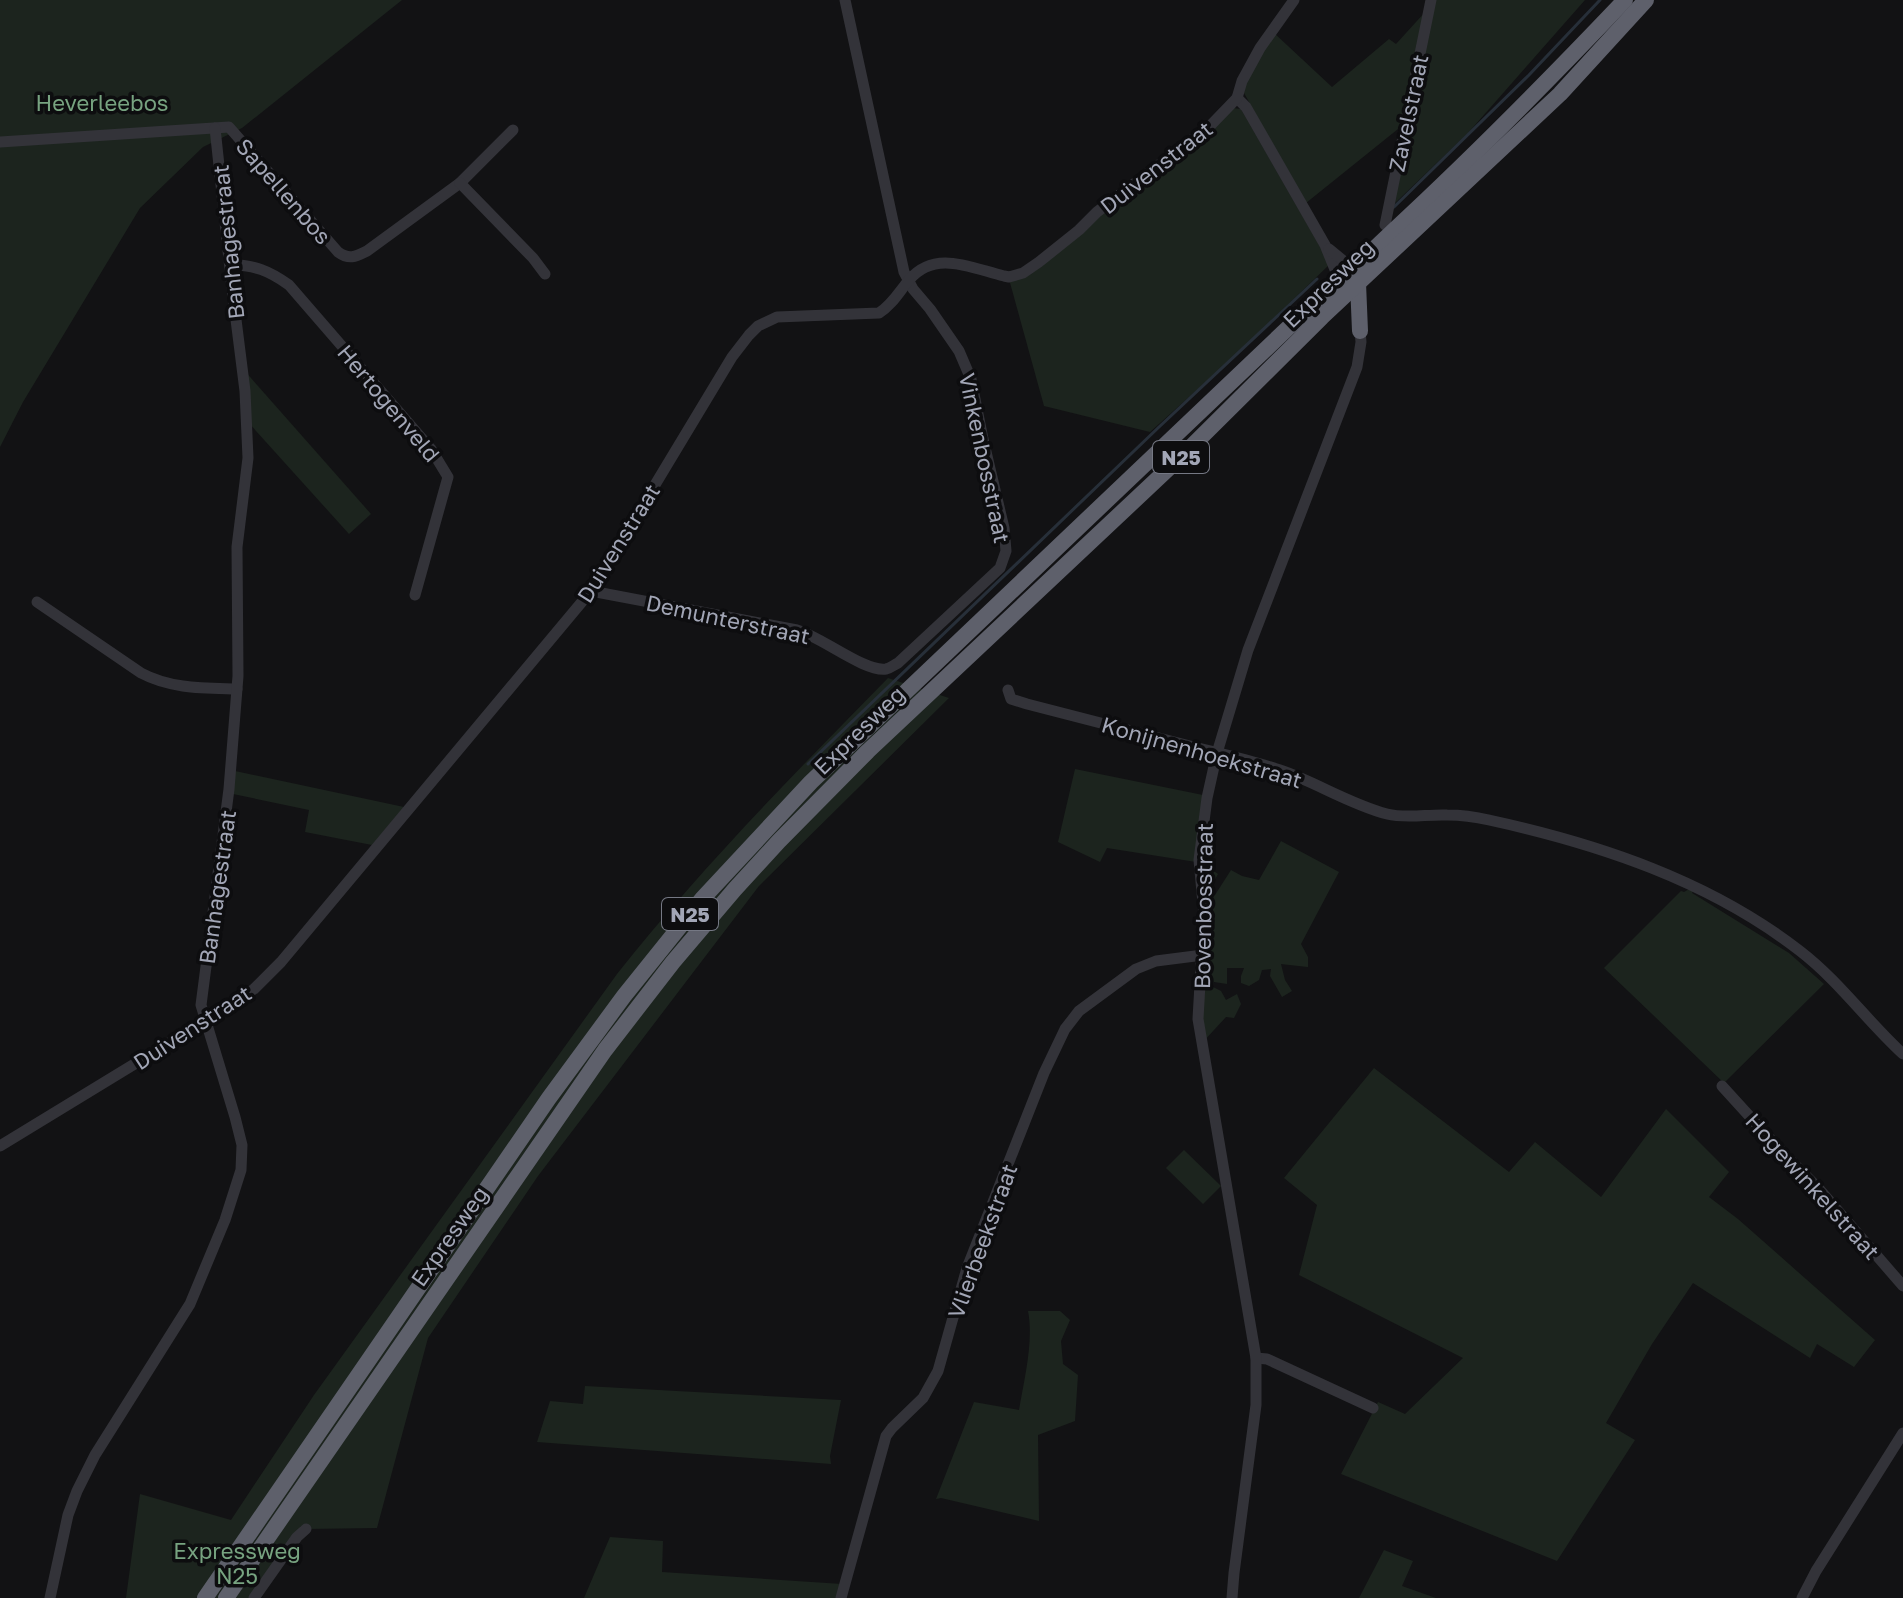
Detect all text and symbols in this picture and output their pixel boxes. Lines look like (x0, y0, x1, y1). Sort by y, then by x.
street label: Zavelstraat (1382, 52, 1434, 174)
park label: Heverleebos (36, 89, 169, 116)
street label: Duivenstraat (1094, 115, 1218, 219)
street label: Sapellenbos (231, 133, 337, 249)
street label: Banhagestraat (206, 163, 250, 321)
street label: Expresweg (1277, 233, 1379, 333)
street label: Hertogenveld (332, 339, 446, 467)
street label: Vinkenbosstraat (954, 371, 1016, 545)
road number: N25 (1153, 441, 1209, 473)
street label: Duivenstraat (571, 479, 665, 607)
street label: Demunterstraat (644, 588, 812, 650)
street label: Expresweg (808, 680, 910, 780)
street label: Konijnenhoekstraat (1099, 710, 1305, 794)
street label: Banhagestraat (193, 808, 241, 966)
street label: Bovenbosstraat (1188, 823, 1218, 989)
road number: N25 (662, 898, 718, 930)
street label: Duivenstraat (128, 979, 256, 1075)
street label: Hogewinkelstraat (1740, 1107, 1886, 1265)
street label: Vlierbeekstraat (941, 1160, 1023, 1322)
street label: Expresweg (405, 1181, 493, 1291)
park label: Expressweg N25 (173, 1537, 301, 1589)

